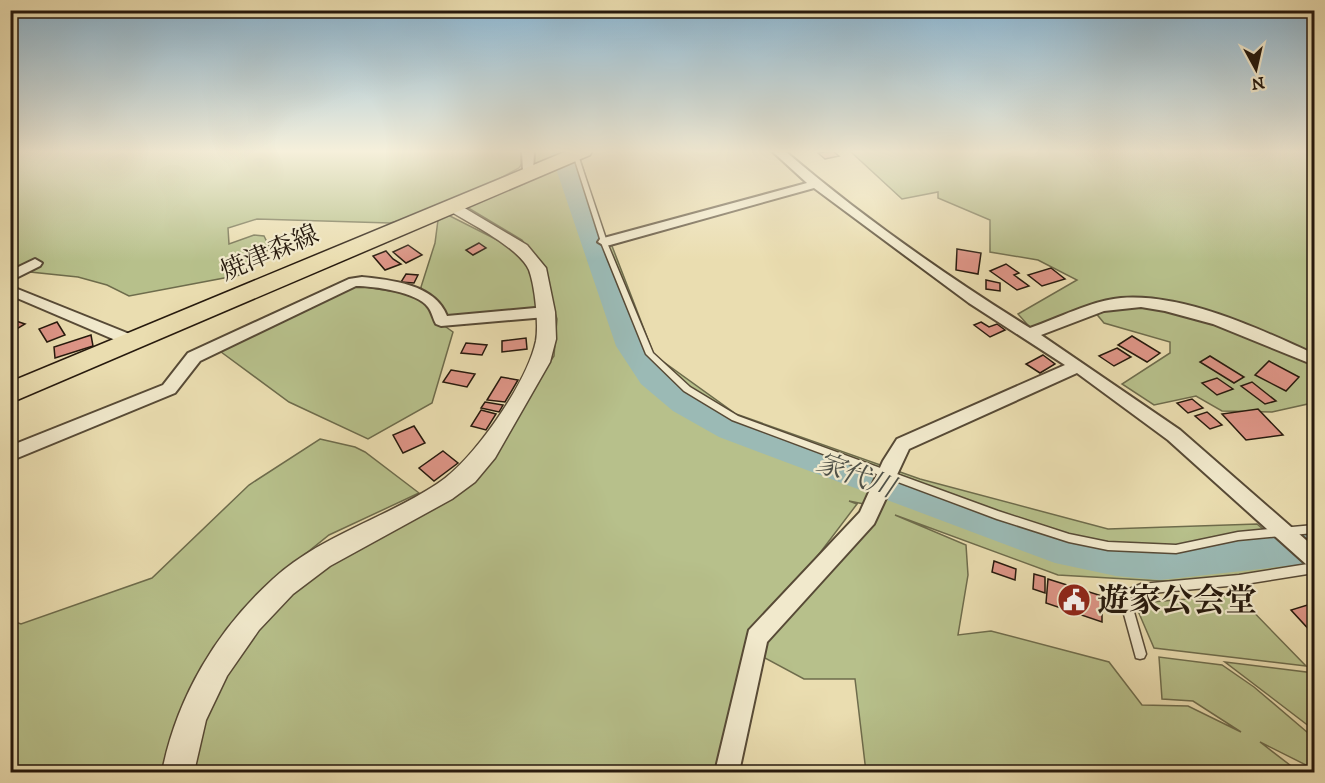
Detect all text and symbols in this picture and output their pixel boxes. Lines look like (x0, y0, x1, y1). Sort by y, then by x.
north arrow (1226, 39, 1286, 99)
text: N (1250, 72, 1266, 94)
street label: 焼津森線 (215, 218, 324, 289)
water label: 家代川 (812, 446, 902, 507)
public building icon: 遊家公会堂 (1056, 582, 1092, 618)
place label: 遊家公会堂 (1097, 582, 1257, 622)

